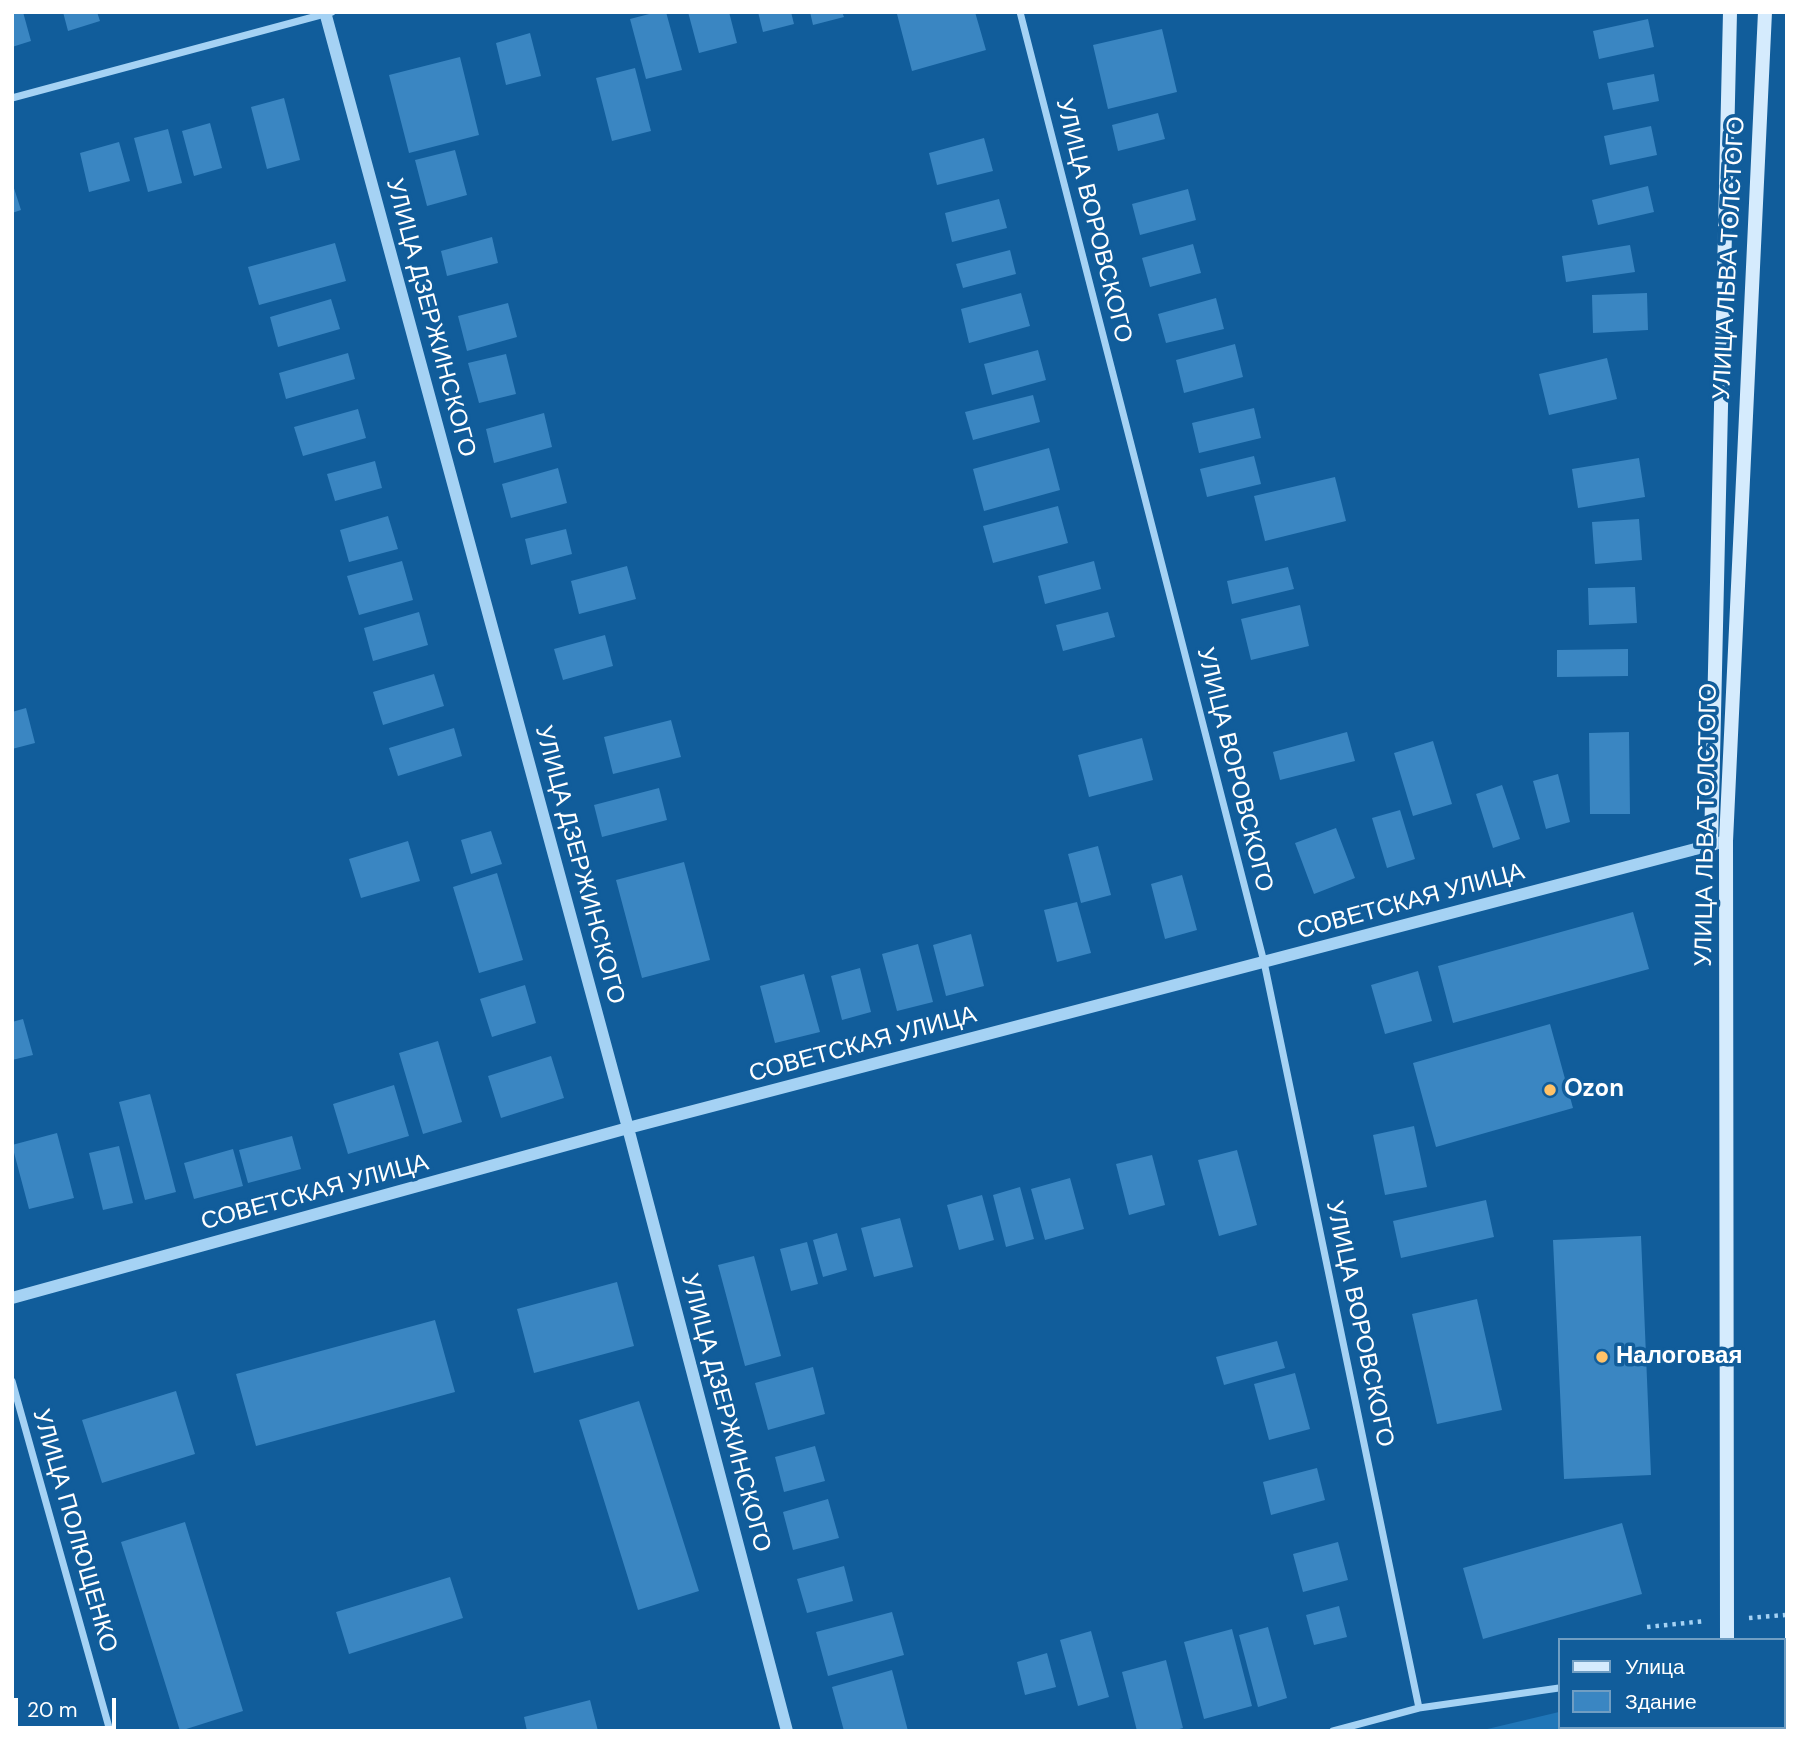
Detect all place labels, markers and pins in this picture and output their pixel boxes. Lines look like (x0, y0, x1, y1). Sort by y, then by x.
place label: Ozon (1564, 1076, 1624, 1104)
marker: Ozon (1542, 1082, 1558, 1098)
place label: Налоговая (1616, 1343, 1742, 1371)
marker: Налоговая (1594, 1349, 1610, 1365)

